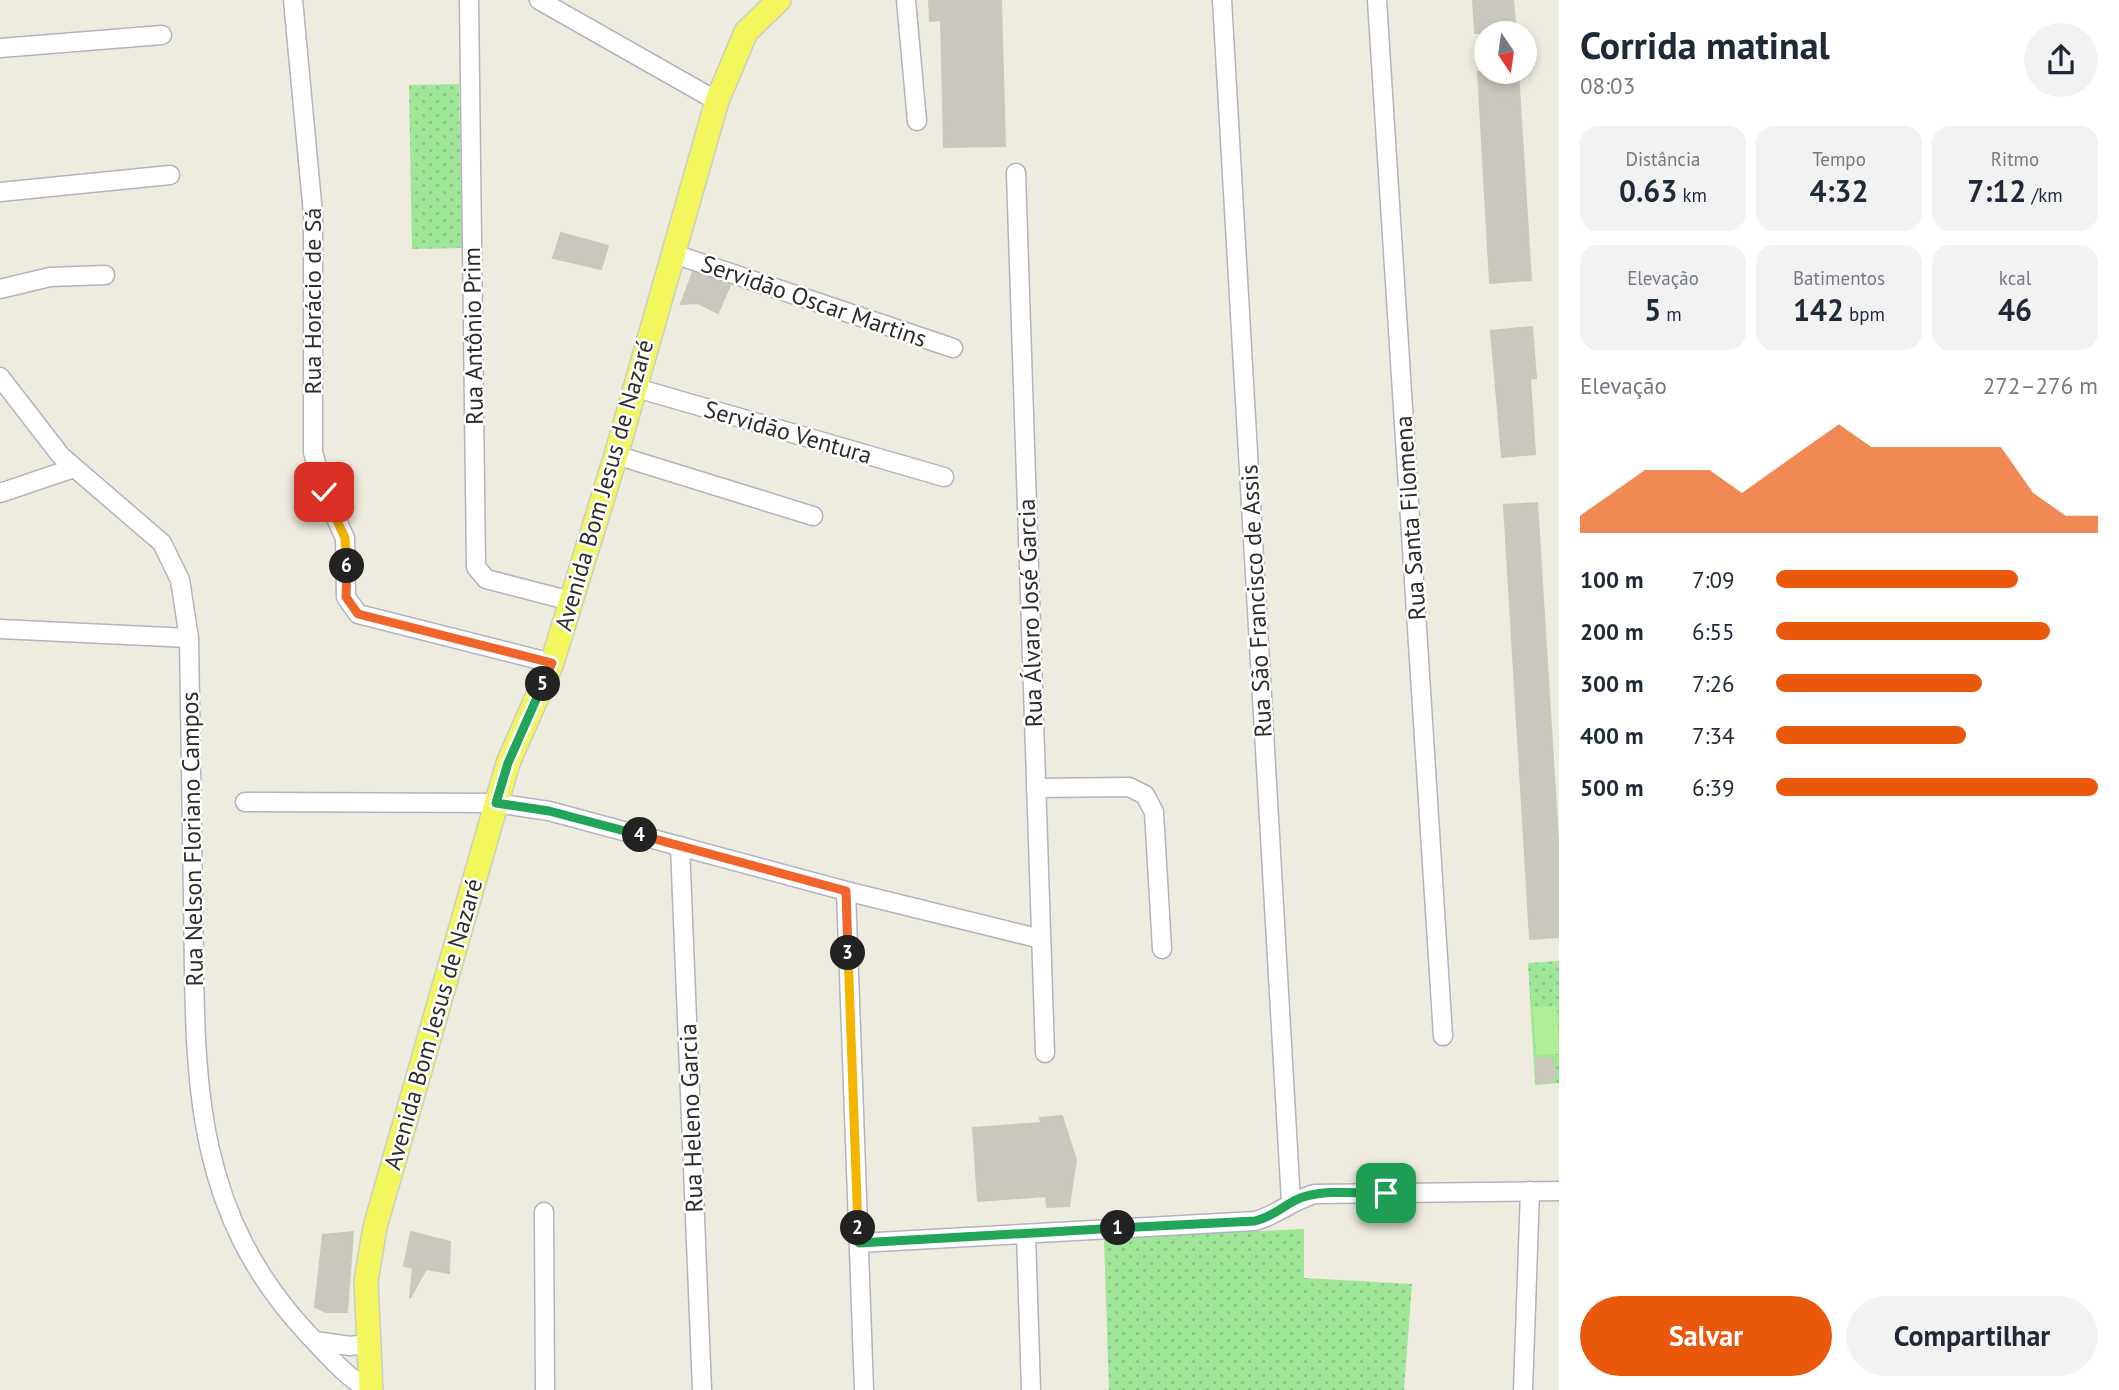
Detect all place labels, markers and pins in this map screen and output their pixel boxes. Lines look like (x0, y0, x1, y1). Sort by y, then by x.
pin (294, 462, 354, 522)
pin: 6 (330, 548, 364, 584)
pin: 5 (526, 666, 560, 702)
pin: 4 (622, 818, 658, 852)
pin: 3 (830, 936, 866, 970)
pin (1356, 1163, 1416, 1223)
pin: 2 (840, 1210, 876, 1246)
pin: 1 (1100, 1210, 1136, 1246)

